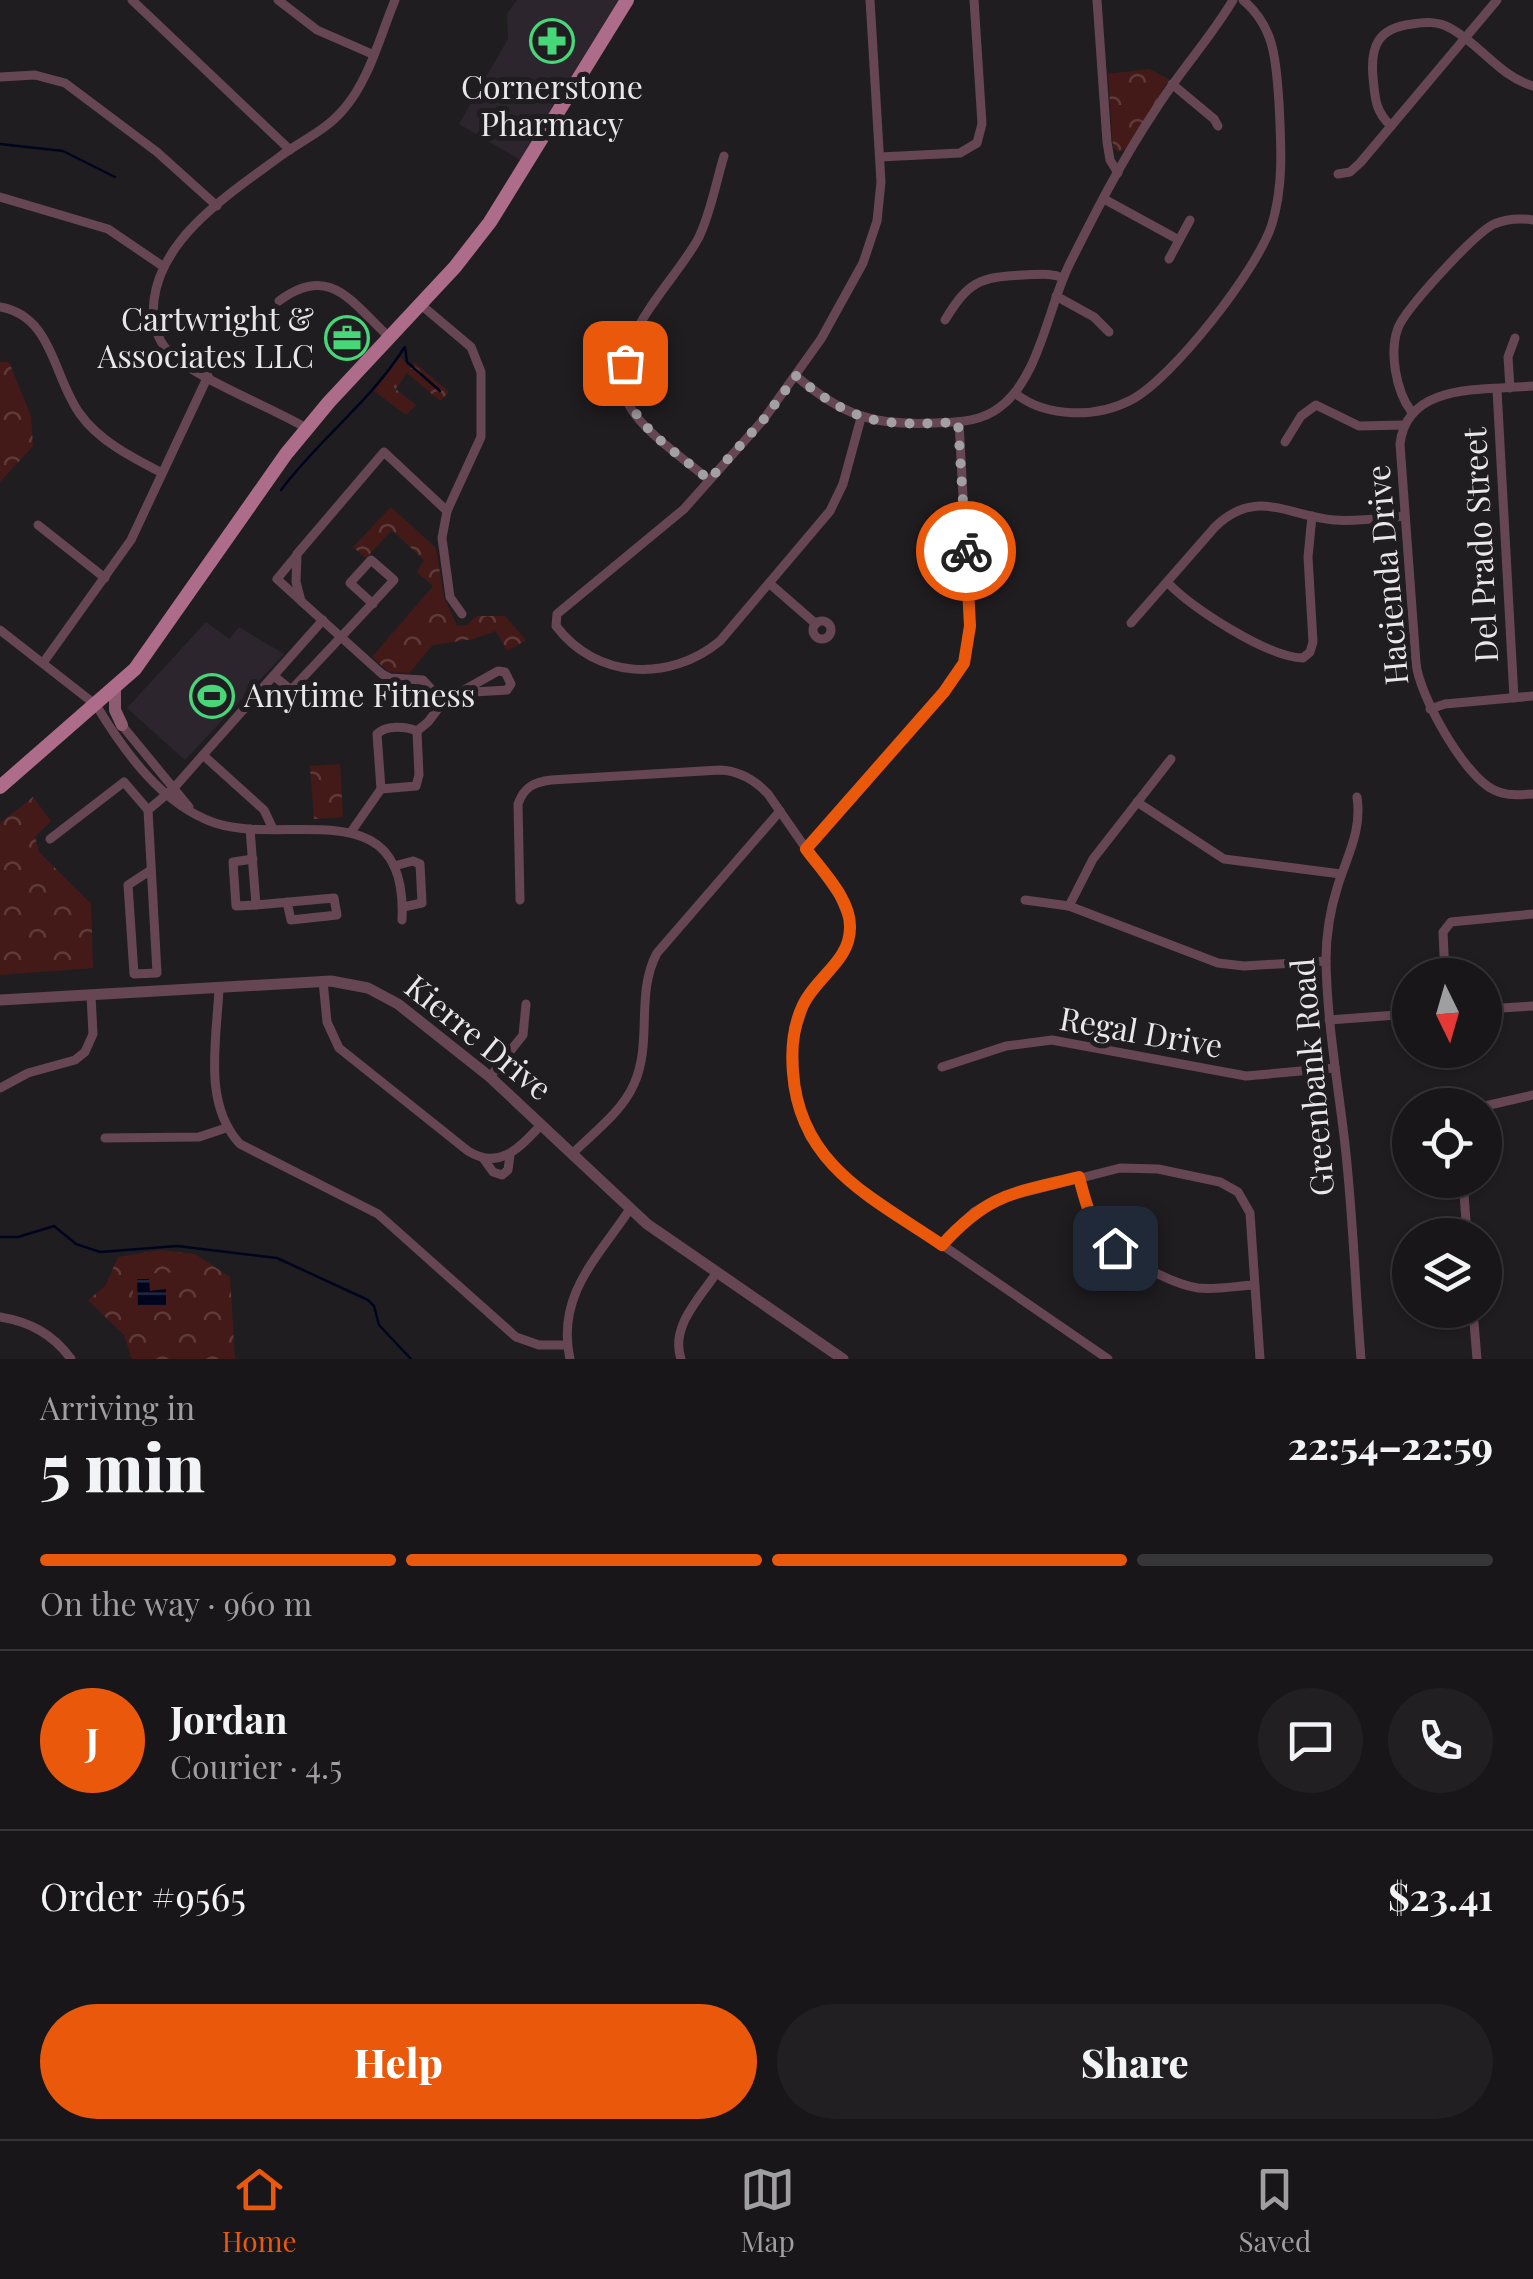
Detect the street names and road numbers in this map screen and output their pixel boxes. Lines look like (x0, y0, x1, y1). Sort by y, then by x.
street label: Del Prado Street (1451, 426, 1506, 664)
street label: Hacienda Drive (1354, 463, 1417, 687)
street label: Greenbank Road (1279, 956, 1342, 1198)
street label: Kierre Drive (397, 964, 562, 1108)
street label: Regal Drive (1057, 995, 1226, 1066)

